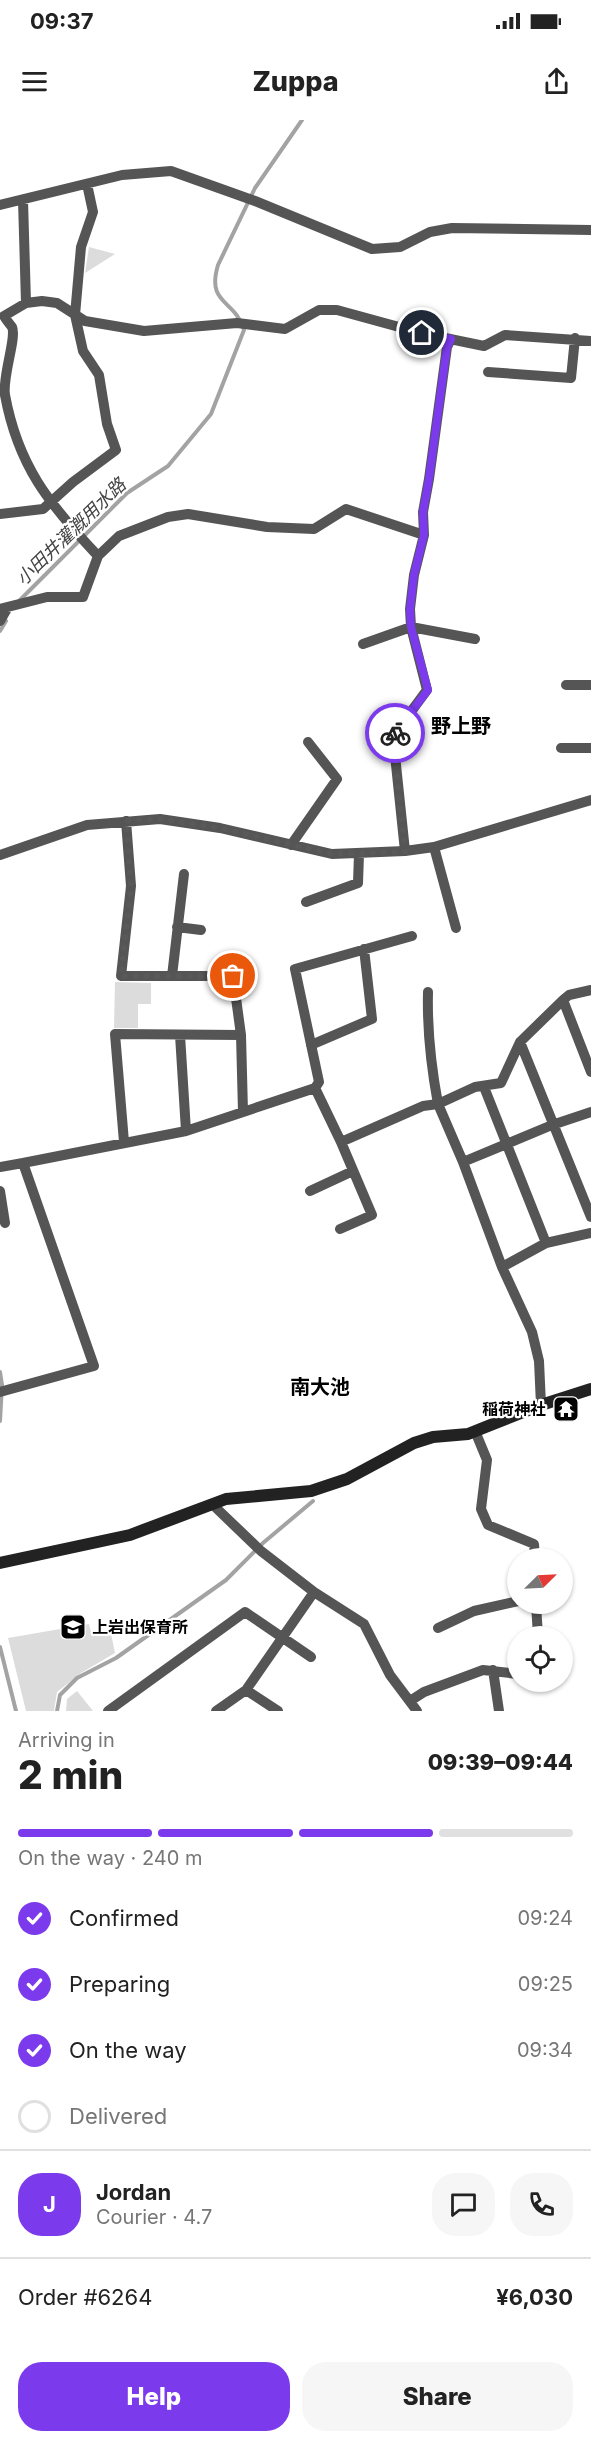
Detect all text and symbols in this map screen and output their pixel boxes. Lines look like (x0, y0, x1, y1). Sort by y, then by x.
text: 09:37 (30, 8, 93, 34)
icon: menu (18, 65, 51, 98)
text: Zuppa (252, 65, 339, 98)
icon: share (540, 65, 573, 98)
pin (396, 307, 447, 358)
icon: home (405, 316, 438, 349)
water label: 小田井灌漑用水路 (12, 473, 131, 589)
courier (365, 703, 425, 763)
district label: 野上野 (431, 714, 491, 738)
icon: bike (379, 717, 412, 750)
pin (207, 950, 258, 1001)
icon: bag (216, 959, 249, 992)
district label: 南大池 (290, 1375, 350, 1399)
temple icon: 稲荷神社 (551, 1394, 581, 1424)
place label: 稲荷神社 (482, 1399, 546, 1419)
north arrow (507, 1548, 573, 1614)
map controls (507, 1548, 573, 1692)
school or university icon: 上岩出保育所 (58, 1612, 88, 1642)
place label: 上岩出保育所 (92, 1617, 188, 1637)
button: locate (507, 1626, 573, 1692)
text: Arriving in (18, 1728, 115, 1752)
text: 09:39–09:44 (428, 1749, 573, 1775)
text: 2 min (18, 1751, 123, 1798)
text: On the way · 240 m (18, 1846, 203, 1870)
icon: check (18, 1902, 51, 1935)
text: Confirmed (69, 1905, 179, 1931)
text: 09:24 (517, 1906, 573, 1930)
icon: check (18, 1968, 51, 2001)
text: Preparing (69, 1971, 170, 1997)
text: 09:25 (518, 1972, 573, 1996)
icon: check (18, 2034, 51, 2067)
text: On the way (69, 2037, 187, 2063)
text: 09:34 (517, 2038, 573, 2062)
text: Delivered (69, 2103, 167, 2129)
button: chat (432, 2173, 495, 2236)
button: phone (510, 2173, 573, 2236)
text: Jordan (96, 2179, 171, 2205)
text: J (43, 2191, 56, 2217)
text: Courier · 4.7 (96, 2205, 212, 2229)
text: Order #6264 (18, 2284, 152, 2310)
text: ¥6,030 (496, 2284, 573, 2310)
button: Help (18, 2362, 290, 2431)
button: Share (302, 2362, 573, 2431)

